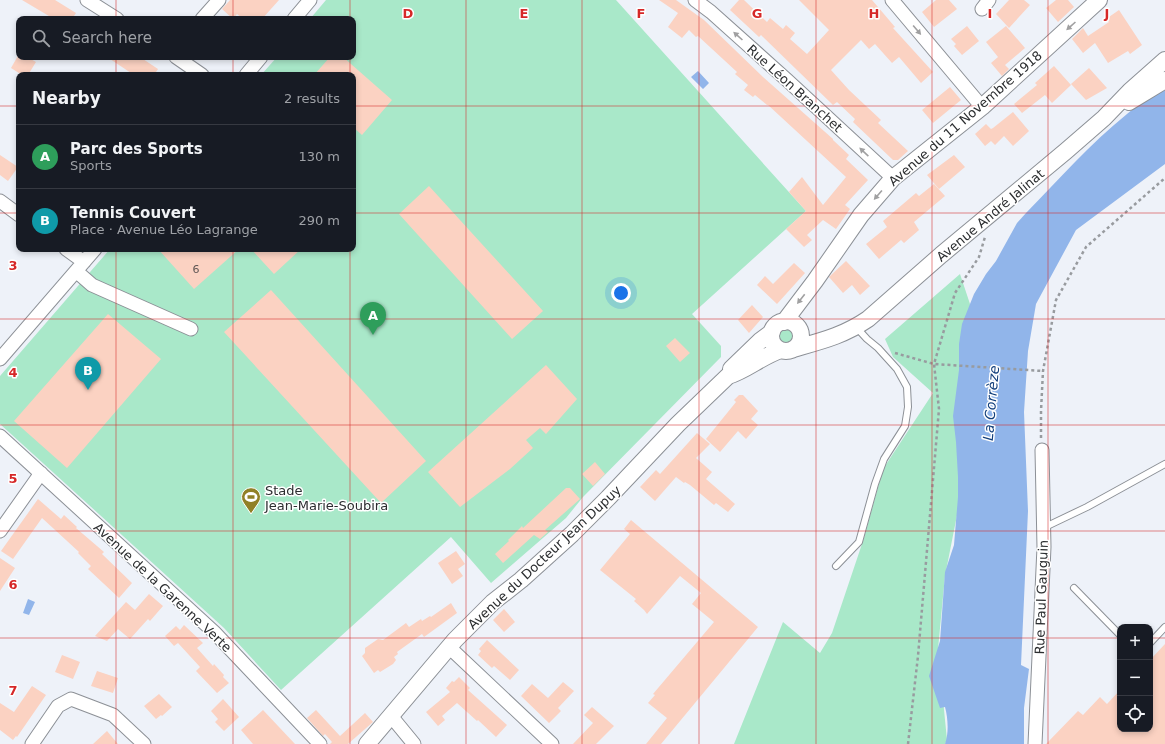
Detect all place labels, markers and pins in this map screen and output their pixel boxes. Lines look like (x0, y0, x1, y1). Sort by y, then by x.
pin: A (360, 302, 386, 335)
pin: B (75, 357, 101, 390)
place label: Stade Jean-Marie-Soubira (264, 483, 388, 513)
sports icon: Stade Jean-Marie-Soubira (240, 486, 262, 514)

